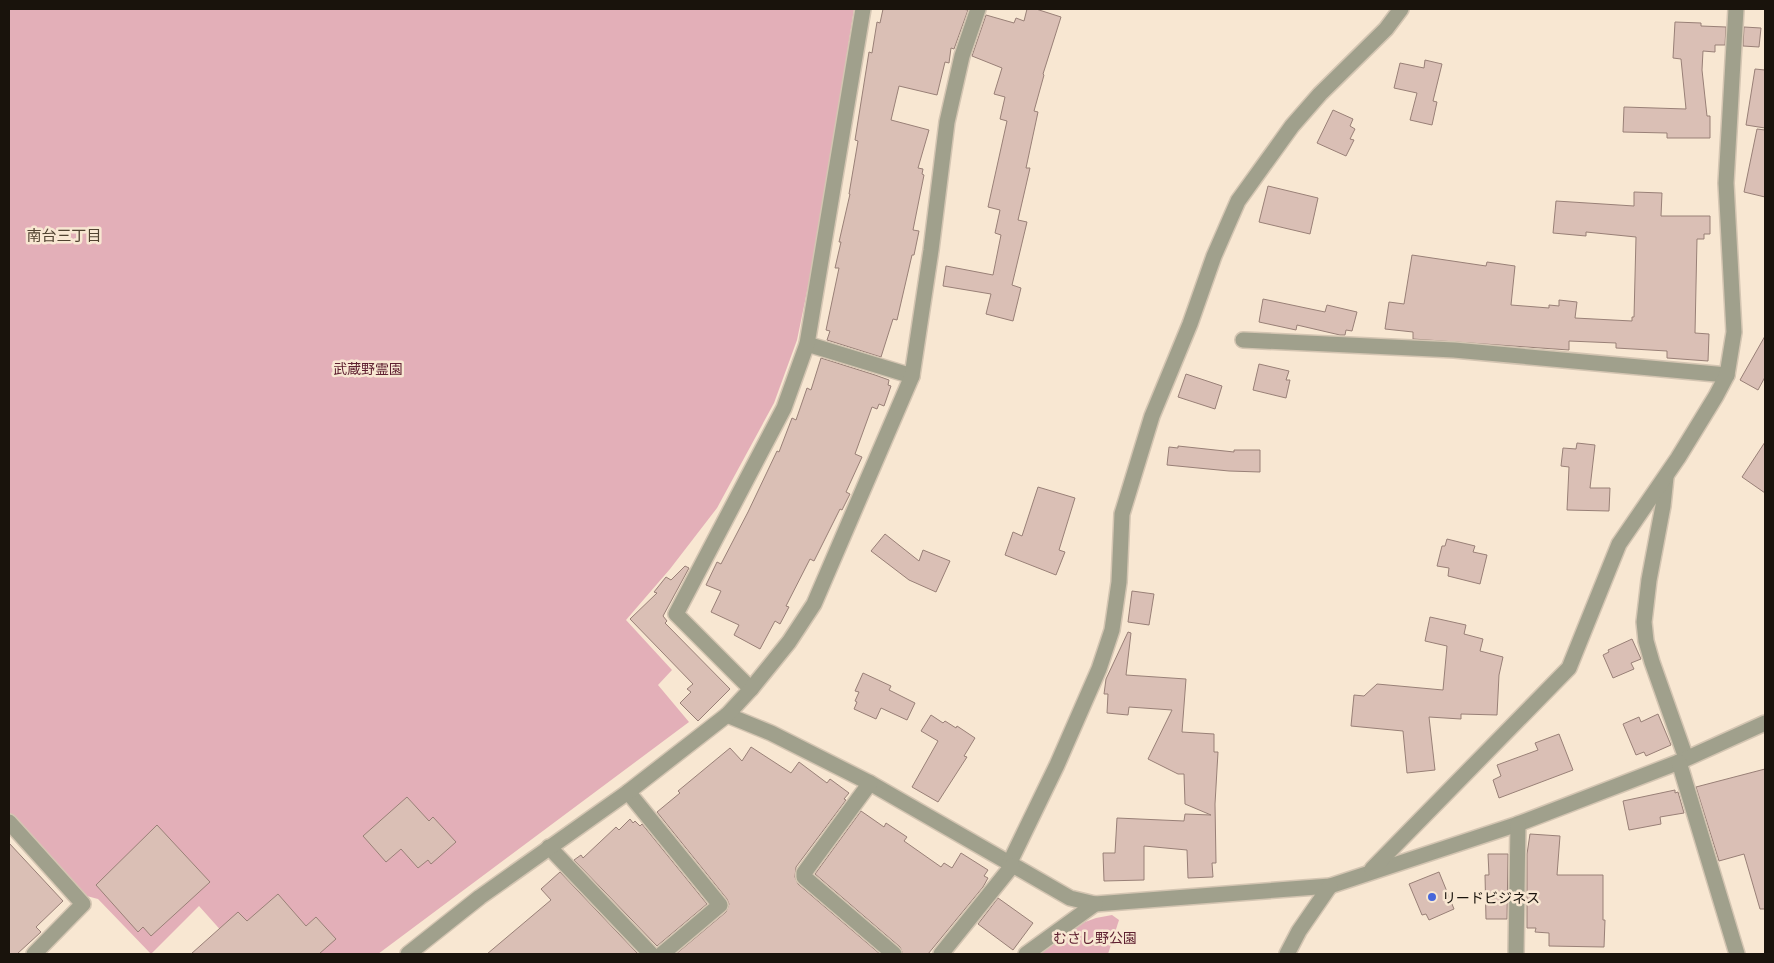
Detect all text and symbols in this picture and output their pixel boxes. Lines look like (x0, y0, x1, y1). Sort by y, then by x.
district label: 南台三丁目 (26, 226, 102, 244)
park label: 武蔵野霊園 (333, 360, 403, 377)
place label: リードビジネス (1442, 889, 1540, 906)
marker: リードビジネス (1426, 891, 1438, 903)
park label: むさし野公園 (1053, 929, 1137, 946)

